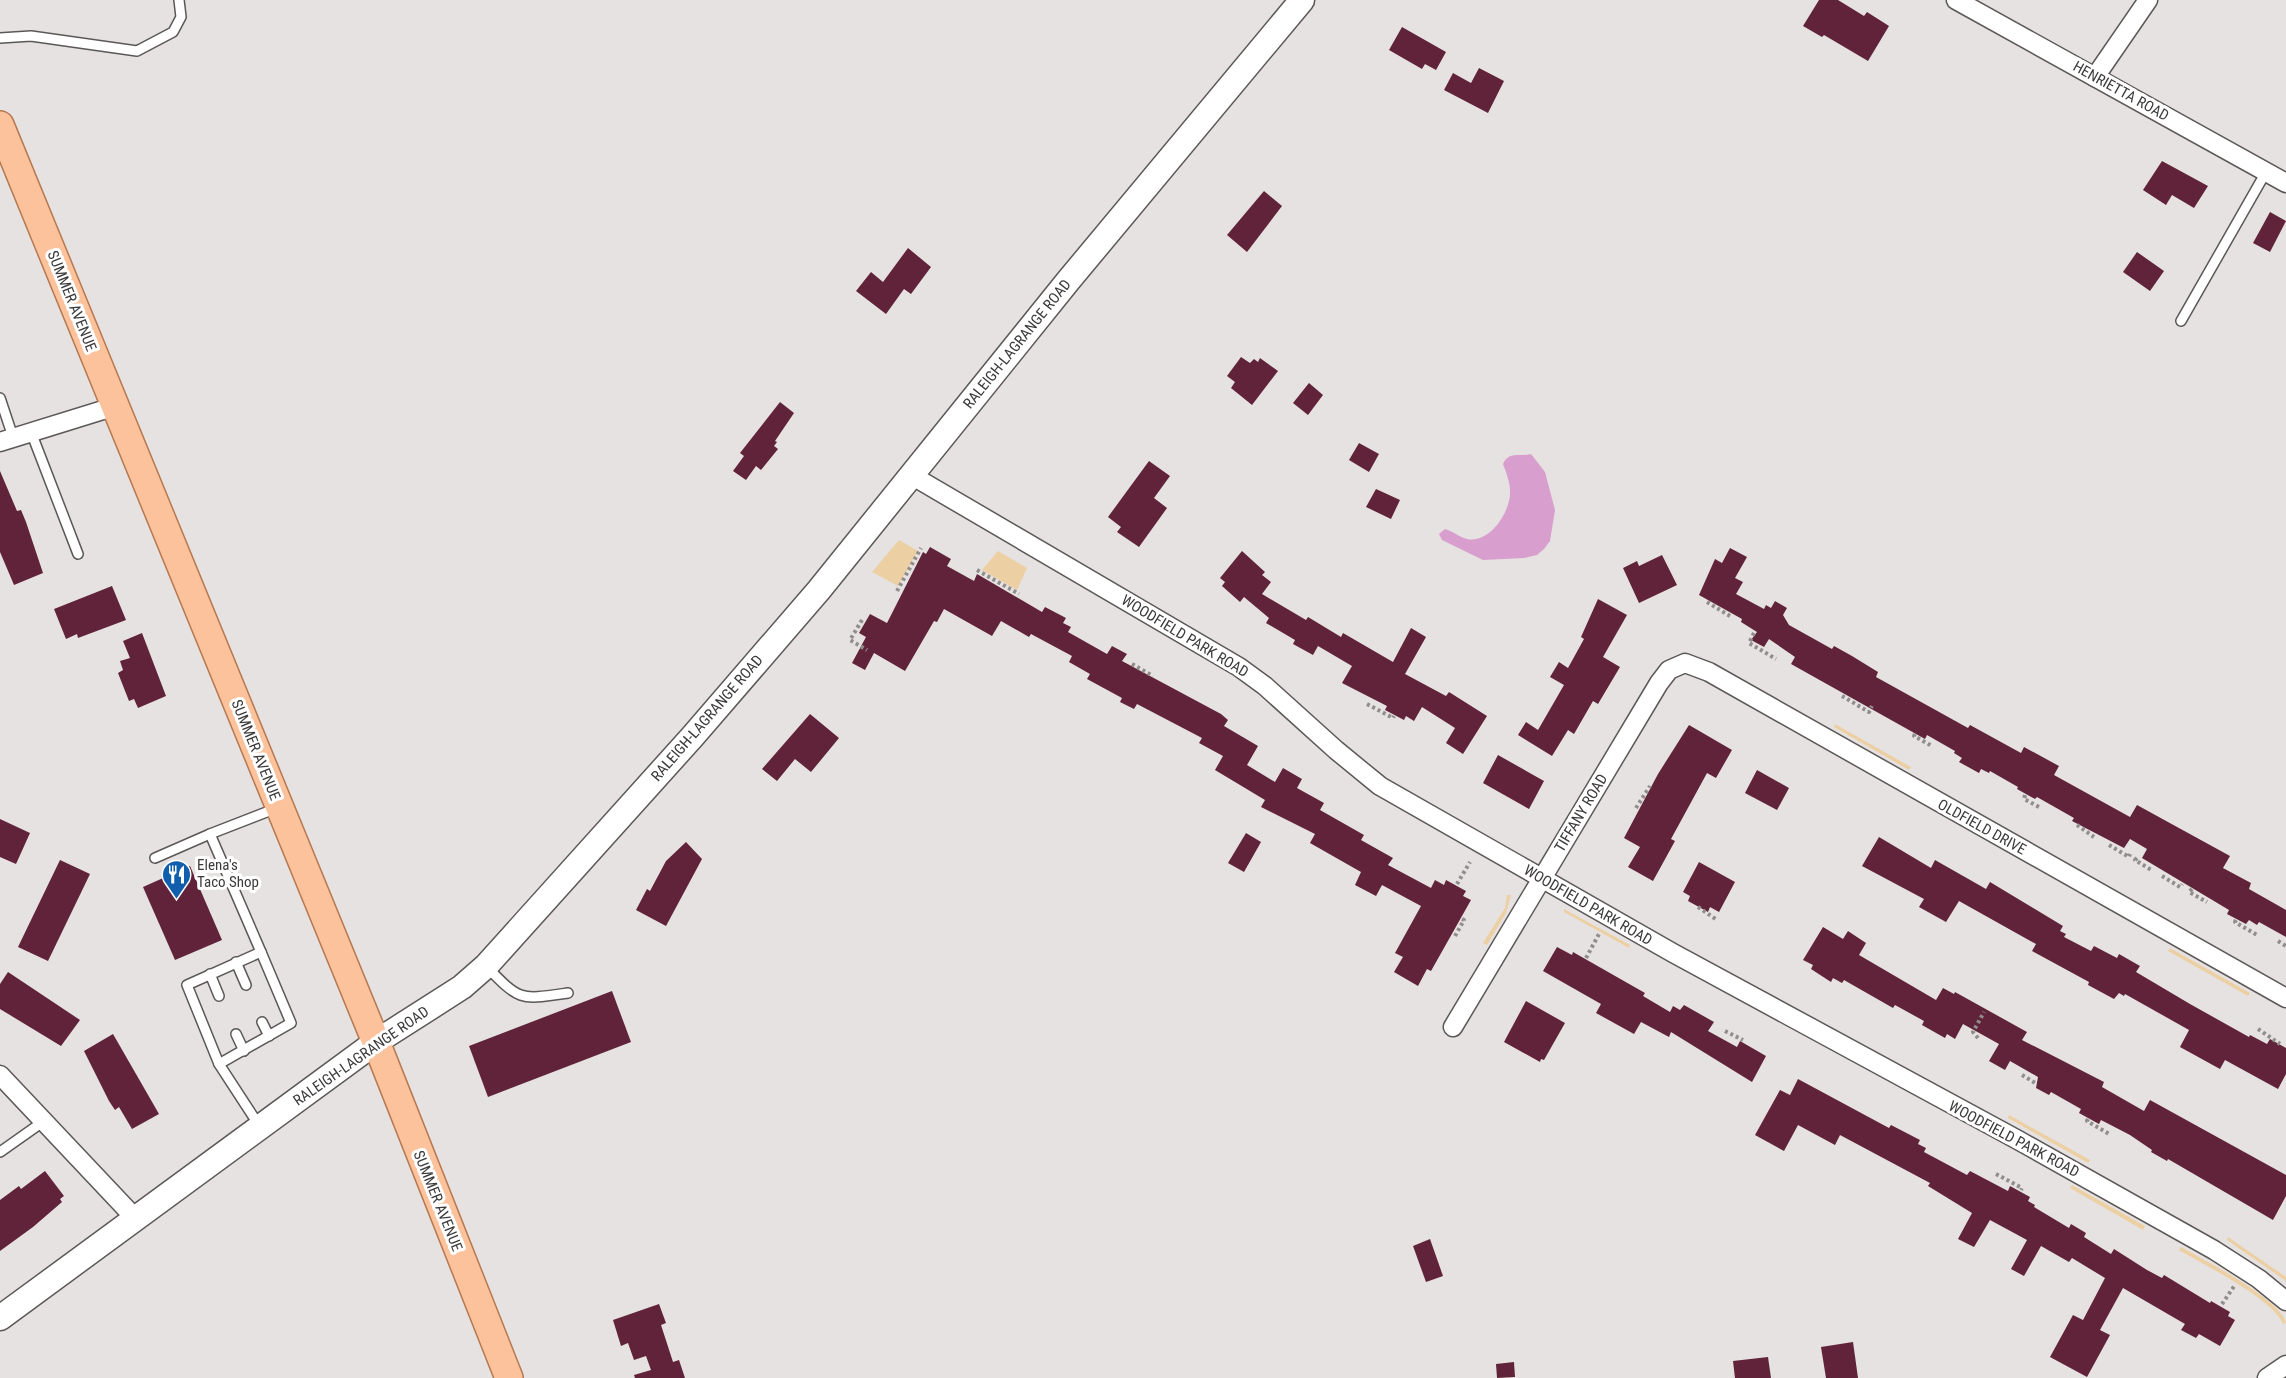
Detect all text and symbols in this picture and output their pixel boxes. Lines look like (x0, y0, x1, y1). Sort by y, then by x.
street label: HENRIETTA ROAD (2070, 57, 2172, 125)
street label: SUMMER AVENUE (44, 248, 100, 354)
street label: RALEIGH-LAGRANGE ROAD (959, 276, 1075, 412)
street label: WOODFIELD PARK ROAD (1118, 591, 1252, 681)
street label: RALEIGH-LAGRANGE ROAD (647, 651, 767, 785)
street label: SUMMER AVENUE (228, 697, 284, 803)
street label: TIFFANY ROAD (1551, 771, 1611, 855)
street label: OLDFIELD DRIVE (1935, 795, 2029, 859)
place label: Elena's Taco Shop (197, 856, 259, 891)
restaurant icon: Elena's Taco Shop (160, 858, 192, 900)
street label: WOODFIELD PARK ROAD (1521, 861, 1655, 949)
street label: RALEIGH-LAGRANGE ROAD (290, 1002, 432, 1110)
street label: WOODFIELD PARK ROAD (1946, 1097, 2082, 1181)
street label: SUMMER AVENUE (410, 1148, 466, 1254)

